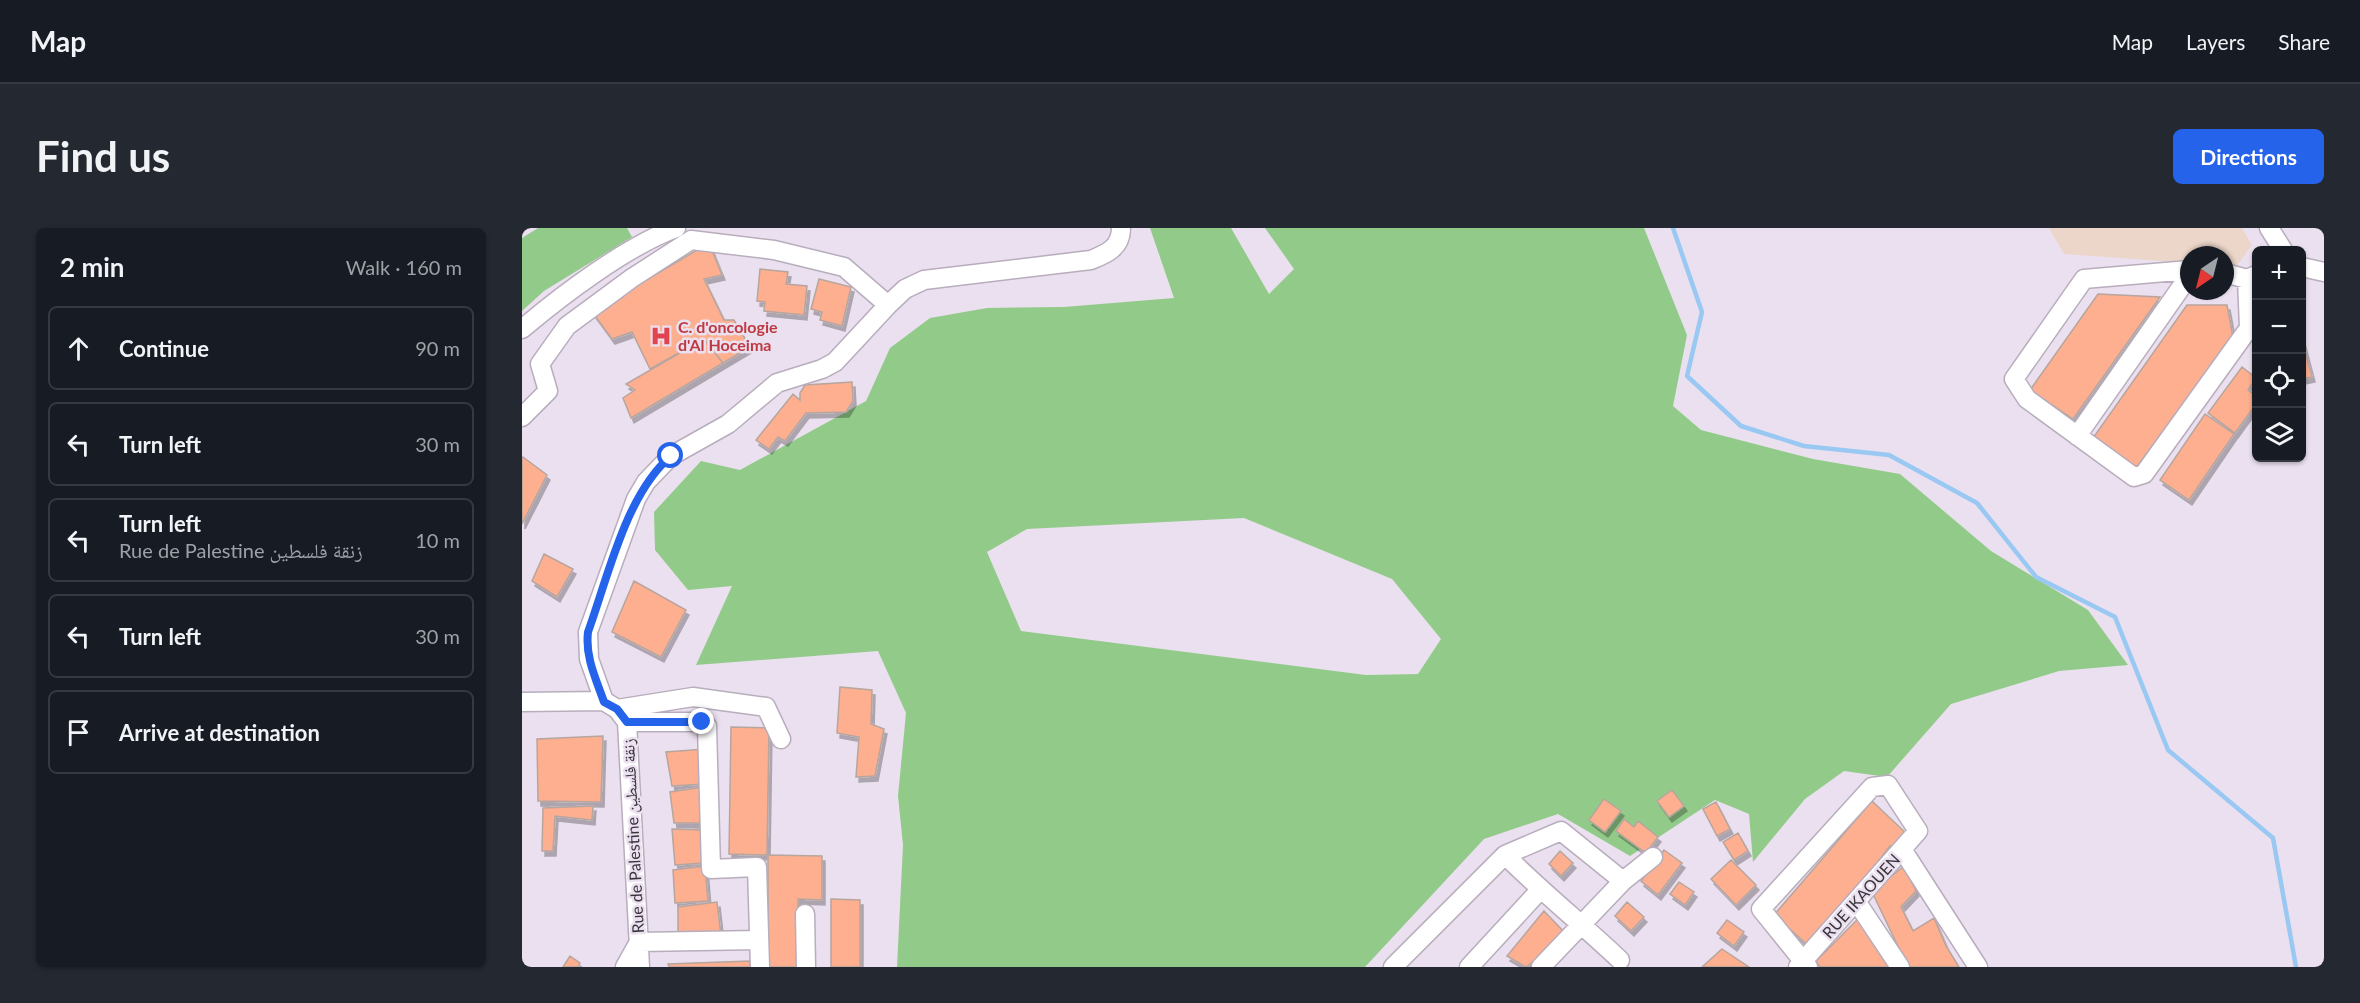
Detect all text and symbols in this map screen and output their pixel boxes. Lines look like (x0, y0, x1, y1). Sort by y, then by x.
text: Map (30, 24, 86, 58)
text: Map (2112, 29, 2153, 54)
text: Layers (2186, 29, 2245, 54)
text: Share (2278, 29, 2330, 54)
button: Directions (2173, 129, 2324, 184)
text: Find us (36, 131, 170, 181)
north arrow (2180, 246, 2234, 300)
map controls (2252, 246, 2306, 462)
button: + (2252, 246, 2306, 300)
text: 2 min (60, 251, 124, 283)
text: Walk · 160 m (346, 255, 462, 279)
button: − (2252, 300, 2306, 354)
place label: C. d'oncologie d'Al Hoceima (678, 317, 778, 354)
hospital icon: C. d'oncologie d'Al Hoceima (649, 324, 673, 348)
icon: ahead (62, 332, 95, 365)
text: Continue (119, 335, 209, 362)
text: 90 m (415, 336, 460, 360)
button: locate (2252, 354, 2306, 408)
button: layers (2252, 408, 2306, 462)
icon: left (62, 428, 95, 461)
text: Turn left (119, 431, 201, 458)
text: 30 m (415, 432, 460, 456)
route start (657, 442, 683, 468)
text: Turn left (119, 510, 201, 537)
icon: left (62, 524, 95, 557)
text: 10 m (415, 528, 460, 552)
text: Rue de Palestine زنقة فلسطين (119, 538, 363, 562)
icon: left (62, 620, 95, 653)
text: Turn left (119, 623, 201, 650)
text: 30 m (415, 624, 460, 648)
route end (688, 708, 714, 734)
icon: arrive (62, 716, 95, 749)
text: Arrive at destination (119, 719, 320, 746)
street label: Rue de Palestine زنقة فلسطين (618, 738, 649, 934)
street label: RUE IKAOUEN (1818, 850, 1903, 942)

